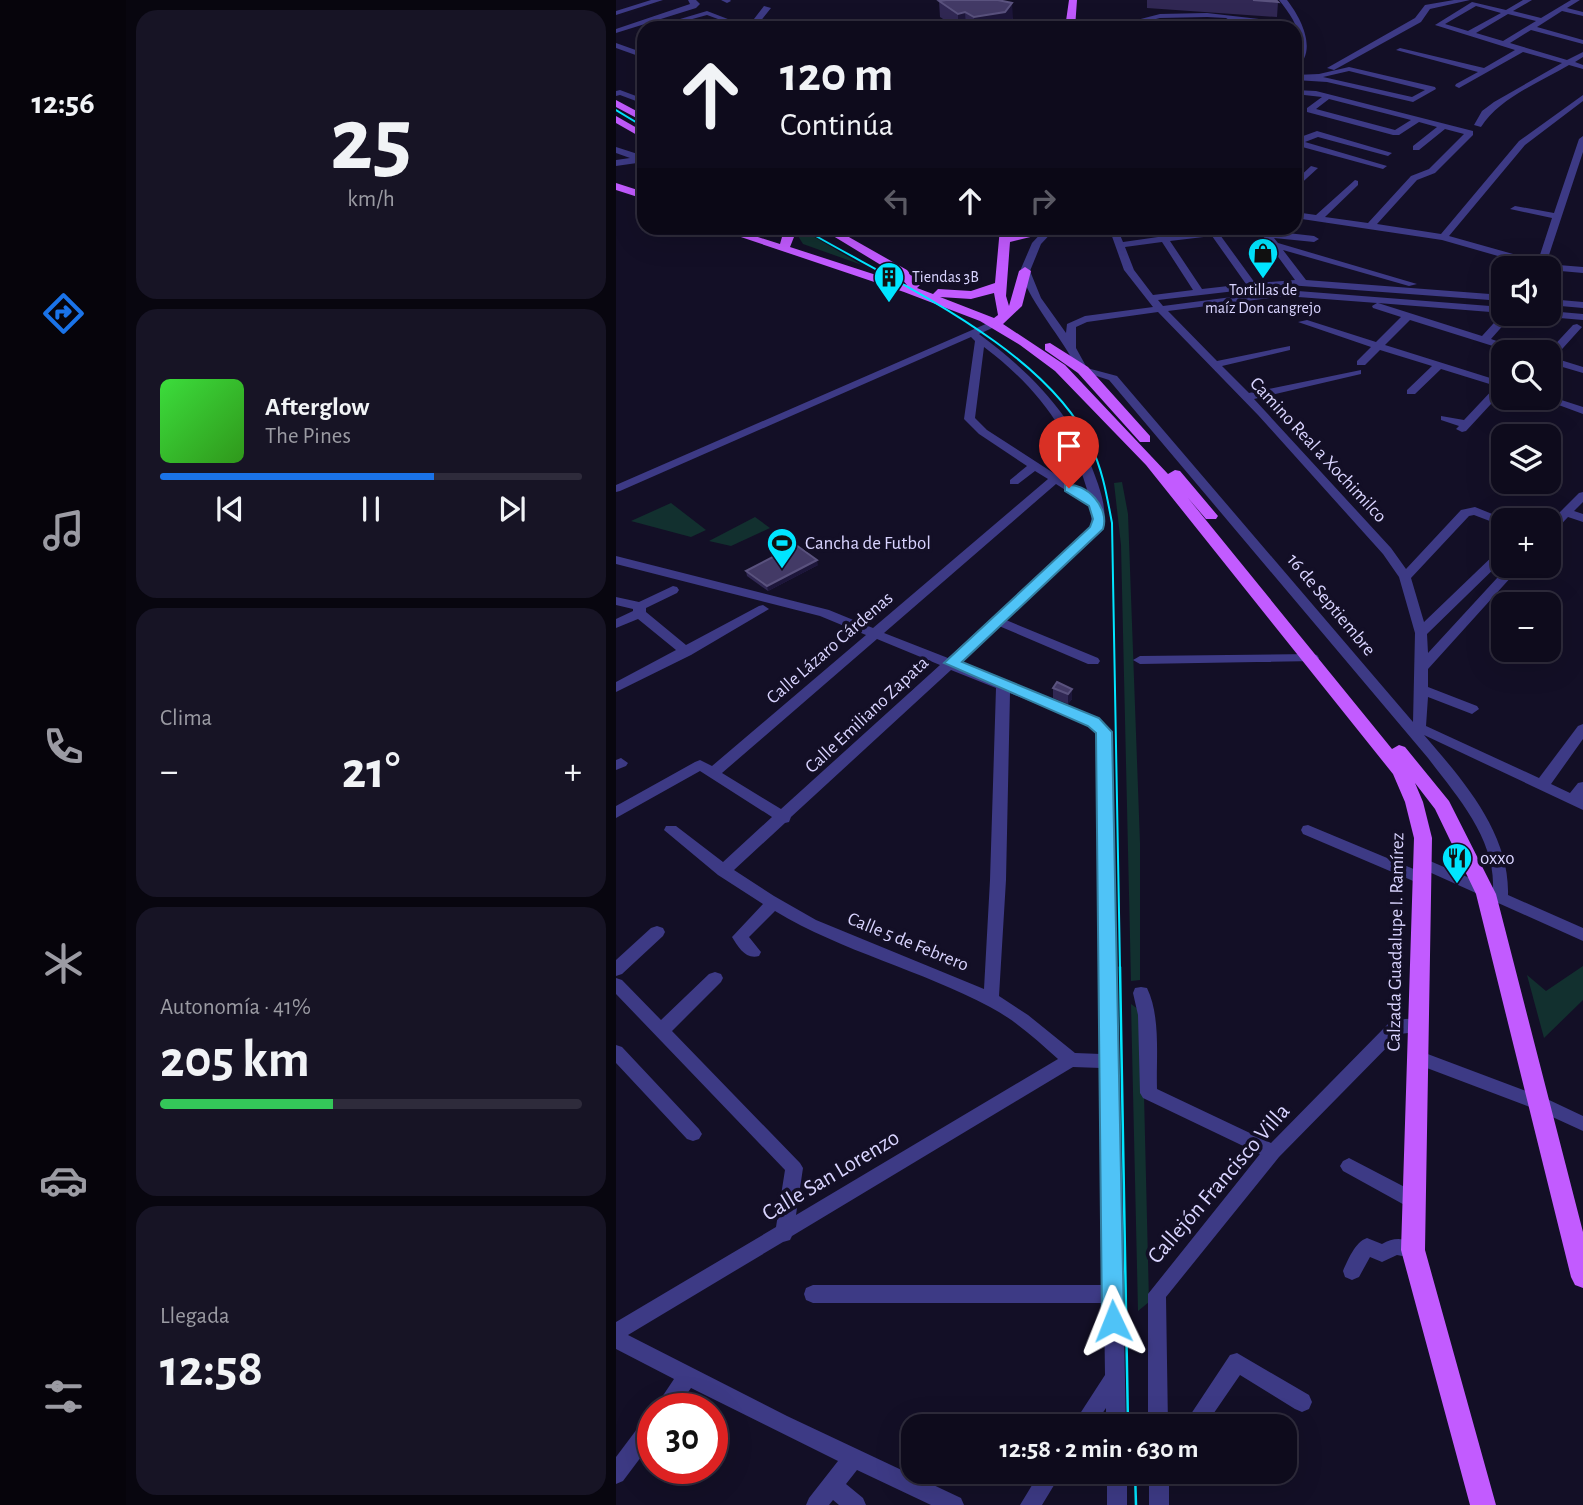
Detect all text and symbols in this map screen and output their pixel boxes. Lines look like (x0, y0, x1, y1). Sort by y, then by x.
icon: ahead (665, 49, 756, 140)
text: 120 m (780, 51, 893, 100)
text: 12:56 (31, 87, 95, 119)
text: 25 (330, 95, 412, 186)
text: Continúa (780, 109, 893, 141)
icon: left (878, 182, 916, 220)
icon: ahead (951, 182, 989, 220)
icon: right (1024, 182, 1062, 220)
text: km/h (347, 188, 395, 211)
shop icon: Tortillas de maíz Don cangrejo (1246, 236, 1280, 280)
map controls (1491, 256, 1561, 662)
button: sound (1491, 256, 1561, 326)
building icon: Tiendas 3B (872, 260, 906, 304)
place label: Tiendas 3B (912, 269, 979, 285)
place label: Tortillas de maíz Don cangrejo (1205, 282, 1321, 317)
icon: directions (39, 289, 88, 338)
button: search (1491, 340, 1561, 410)
street label: Camino Real a Xochimilco (1246, 374, 1390, 526)
text: Afterglow (265, 394, 369, 420)
pin (1039, 416, 1099, 488)
button: layers (1491, 424, 1561, 494)
text: The Pines (265, 425, 351, 448)
icon: arrive (1050, 427, 1088, 465)
icon: previous (211, 490, 249, 528)
icon: pause (352, 490, 390, 528)
icon: next (493, 490, 531, 528)
icon: music (39, 506, 88, 555)
button: + (1491, 508, 1561, 578)
sports icon: Cancha de Futbol (765, 526, 799, 570)
place label: Cancha de Futbol (805, 534, 931, 553)
street label: 16 de Septiembre (1283, 550, 1379, 660)
street label: Calle Lázaro Cárdenas (763, 588, 897, 708)
button: − (1491, 592, 1561, 662)
street label: Calle Emiliano Zapata (802, 653, 932, 777)
text: Clima (160, 707, 212, 730)
icon: phone (39, 722, 88, 771)
text: 21° (342, 745, 400, 797)
text: − (160, 753, 178, 791)
text: + (564, 753, 582, 791)
street label: Calzada Guadalupe I. Ramírez (1385, 832, 1407, 1052)
restaurant icon: oxxo (1440, 841, 1474, 885)
place label: oxxo (1480, 849, 1515, 868)
street label: Calle 5 de Febrero (845, 909, 971, 975)
icon: climate (39, 939, 88, 988)
text: Autonomía · 41% (160, 996, 311, 1019)
text: 205 km (160, 1034, 310, 1086)
street label: Callejón Francisco Villa (1144, 1100, 1294, 1268)
street label: Calle San Lorenzo (758, 1126, 904, 1226)
icon: car (39, 1156, 88, 1205)
position arrow (1076, 1284, 1150, 1358)
text: Llegada (160, 1305, 230, 1328)
text: 12:58 (160, 1343, 263, 1395)
icon: filters (39, 1372, 88, 1421)
speed limit sign: 30 (637, 1393, 728, 1484)
text: 12:58 · 2 min · 630 m (999, 1436, 1199, 1462)

